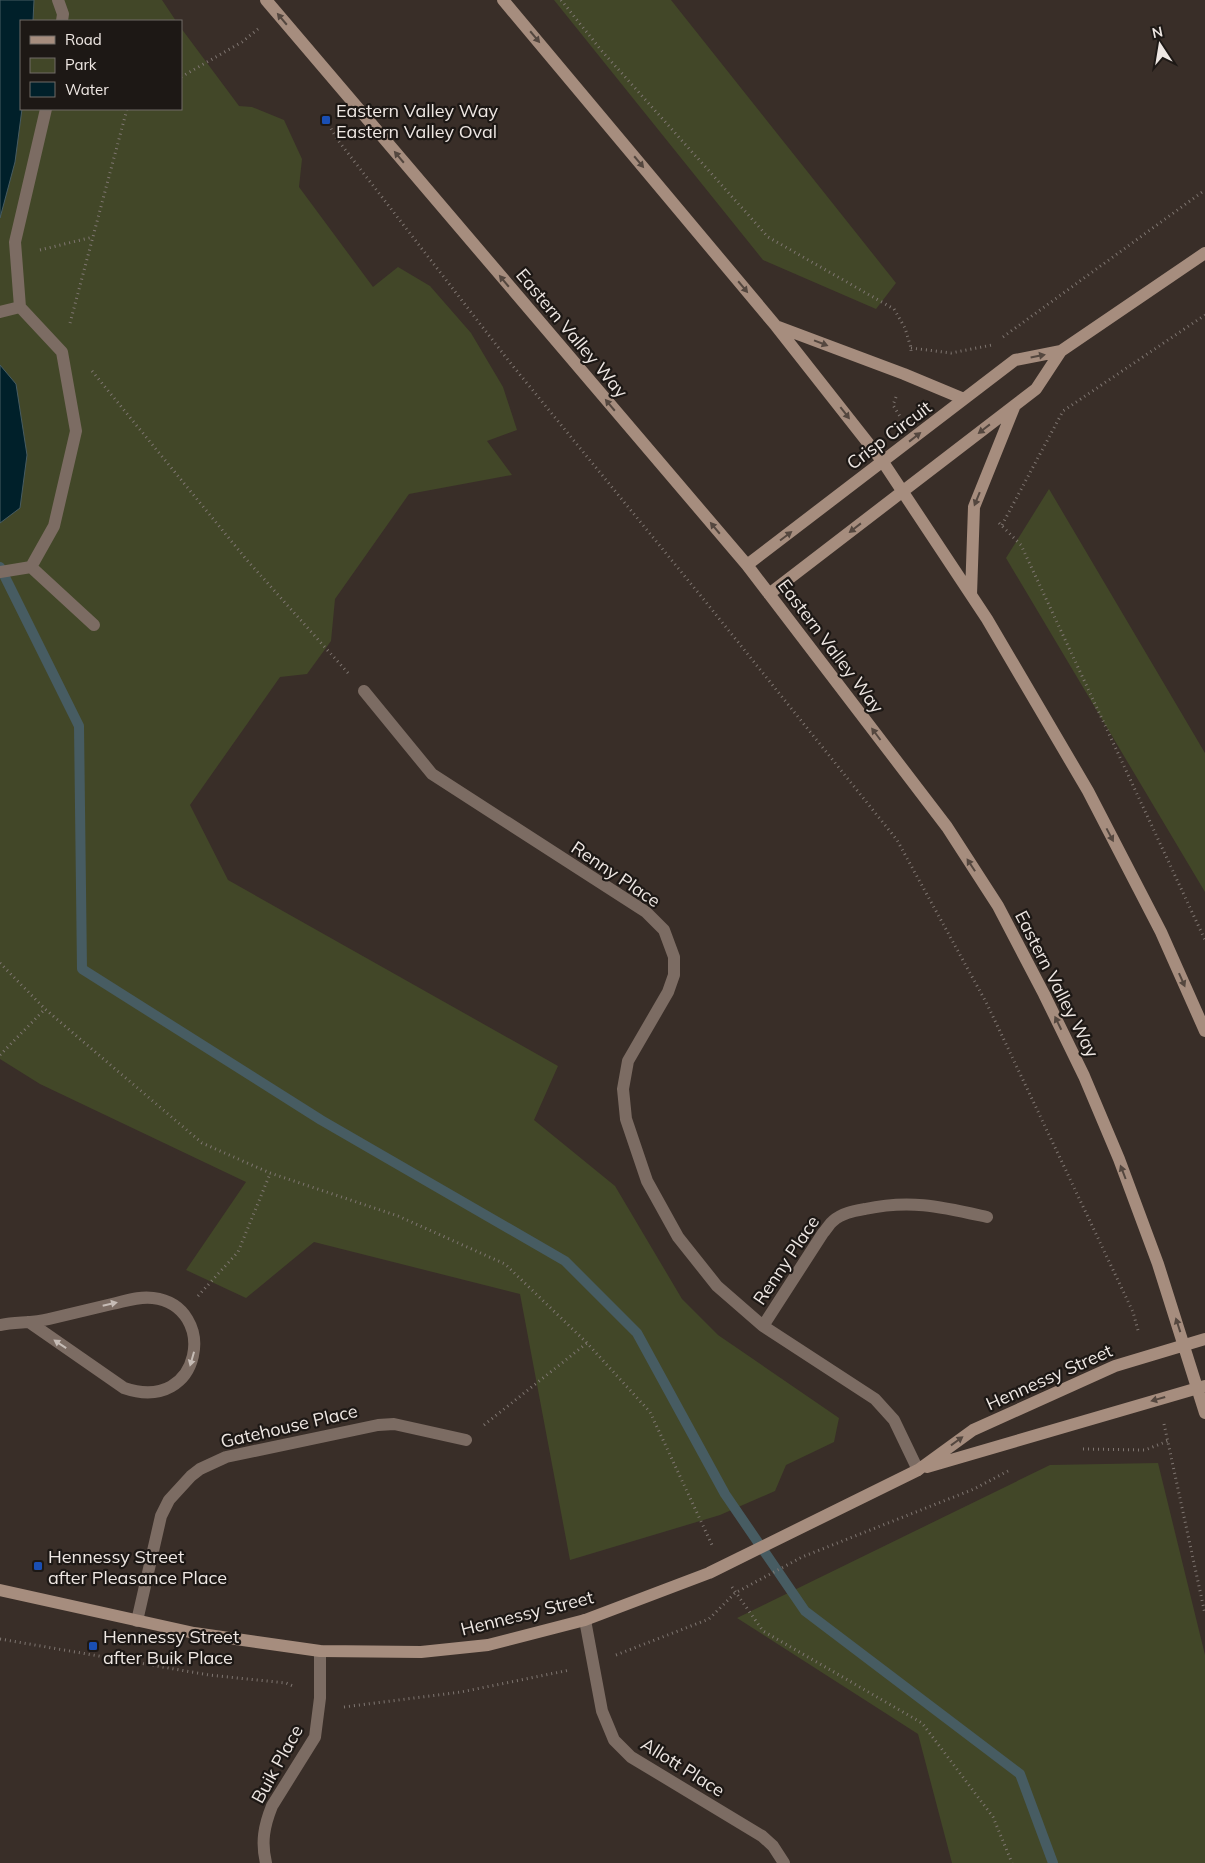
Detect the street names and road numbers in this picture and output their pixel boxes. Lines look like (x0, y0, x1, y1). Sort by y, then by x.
street label: Eastern Valley Way (511, 264, 633, 403)
street label: Crisp Circuit (842, 396, 936, 474)
street label: Eastern Valley Way (773, 574, 889, 718)
street label: Renny Place (567, 836, 665, 912)
street label: Eastern Valley Way (1010, 907, 1104, 1062)
street label: Renny Place (748, 1211, 824, 1309)
street label: Hennessy Street (982, 1339, 1116, 1415)
street label: Gatehouse Place (218, 1399, 360, 1453)
street label: Hennessy Street (458, 1585, 596, 1641)
street label: Buik Place (246, 1721, 308, 1807)
street label: Allott Place (637, 1732, 729, 1802)

